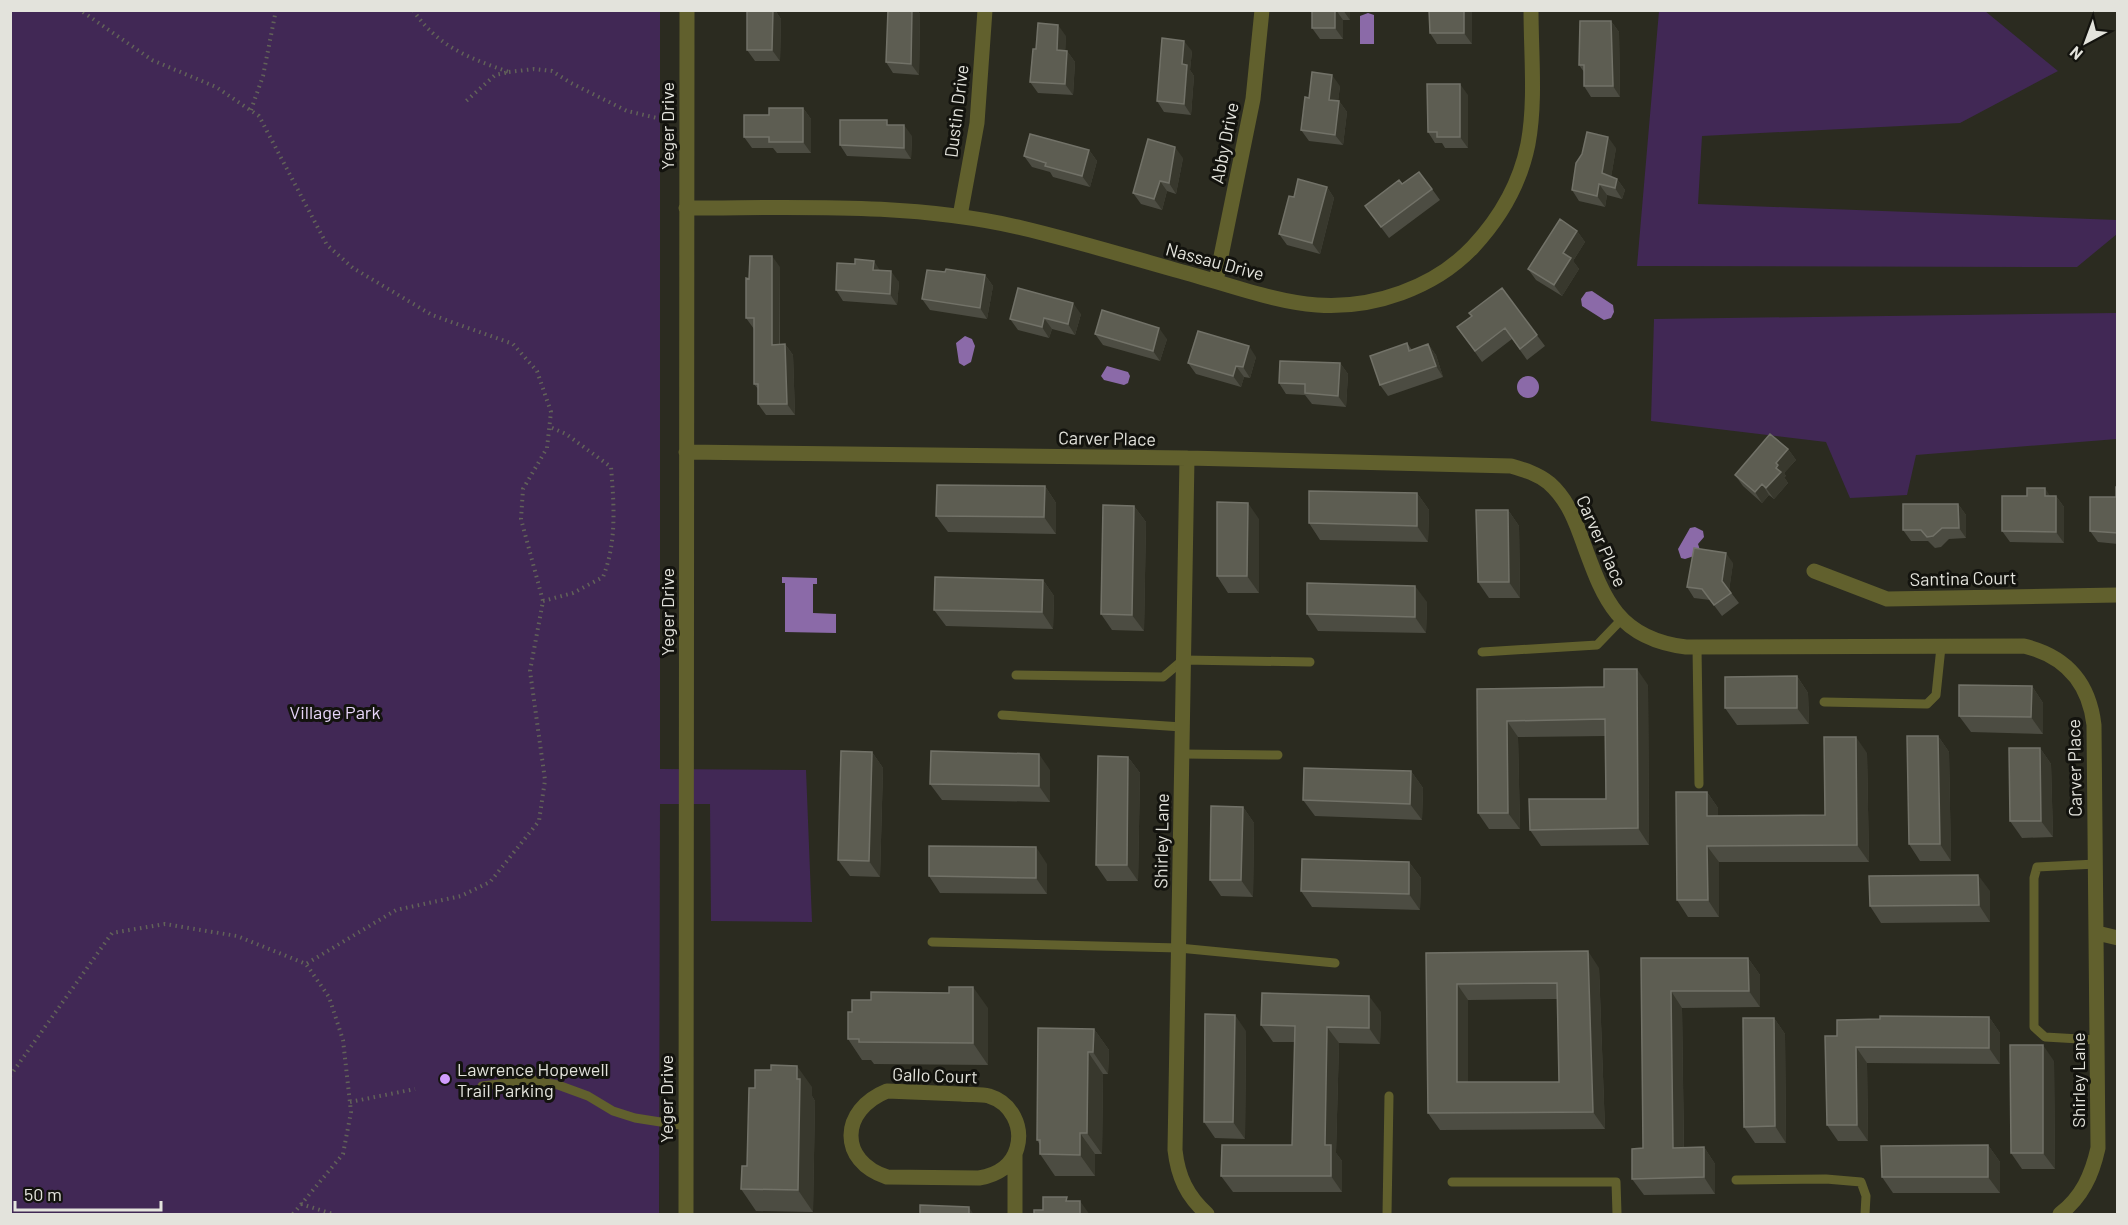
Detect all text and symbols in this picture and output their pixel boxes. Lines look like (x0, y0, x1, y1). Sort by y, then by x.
north arrow (2056, 12, 2116, 72)
text: N (2066, 43, 2086, 64)
street label: Dustin Drive (939, 63, 973, 159)
street label: Yeger Drive (656, 82, 678, 170)
street label: Abby Drive (1205, 100, 1243, 186)
street label: Nassau Drive (1163, 237, 1267, 285)
street label: Carver Place (1058, 426, 1156, 450)
street label: Carver Place (1572, 492, 1632, 590)
street label: Santina Court (1909, 566, 2017, 590)
street label: Yeger Drive (656, 568, 678, 656)
park label: Village Park (290, 701, 380, 723)
street label: Carver Place (2062, 719, 2086, 817)
street label: Shirley Lane (1149, 793, 1173, 889)
street label: Shirley Lane (2067, 1032, 2089, 1128)
street label: Yeger Drive (655, 1055, 677, 1143)
place label: Lawrence Hopewell Trail Parking (457, 1058, 609, 1101)
street label: Gallo Court (892, 1063, 978, 1087)
marker: Lawrence Hopewell Trail Parking (438, 1072, 452, 1086)
scale bar (15, 1174, 160, 1212)
text: 50 m (24, 1183, 62, 1205)

